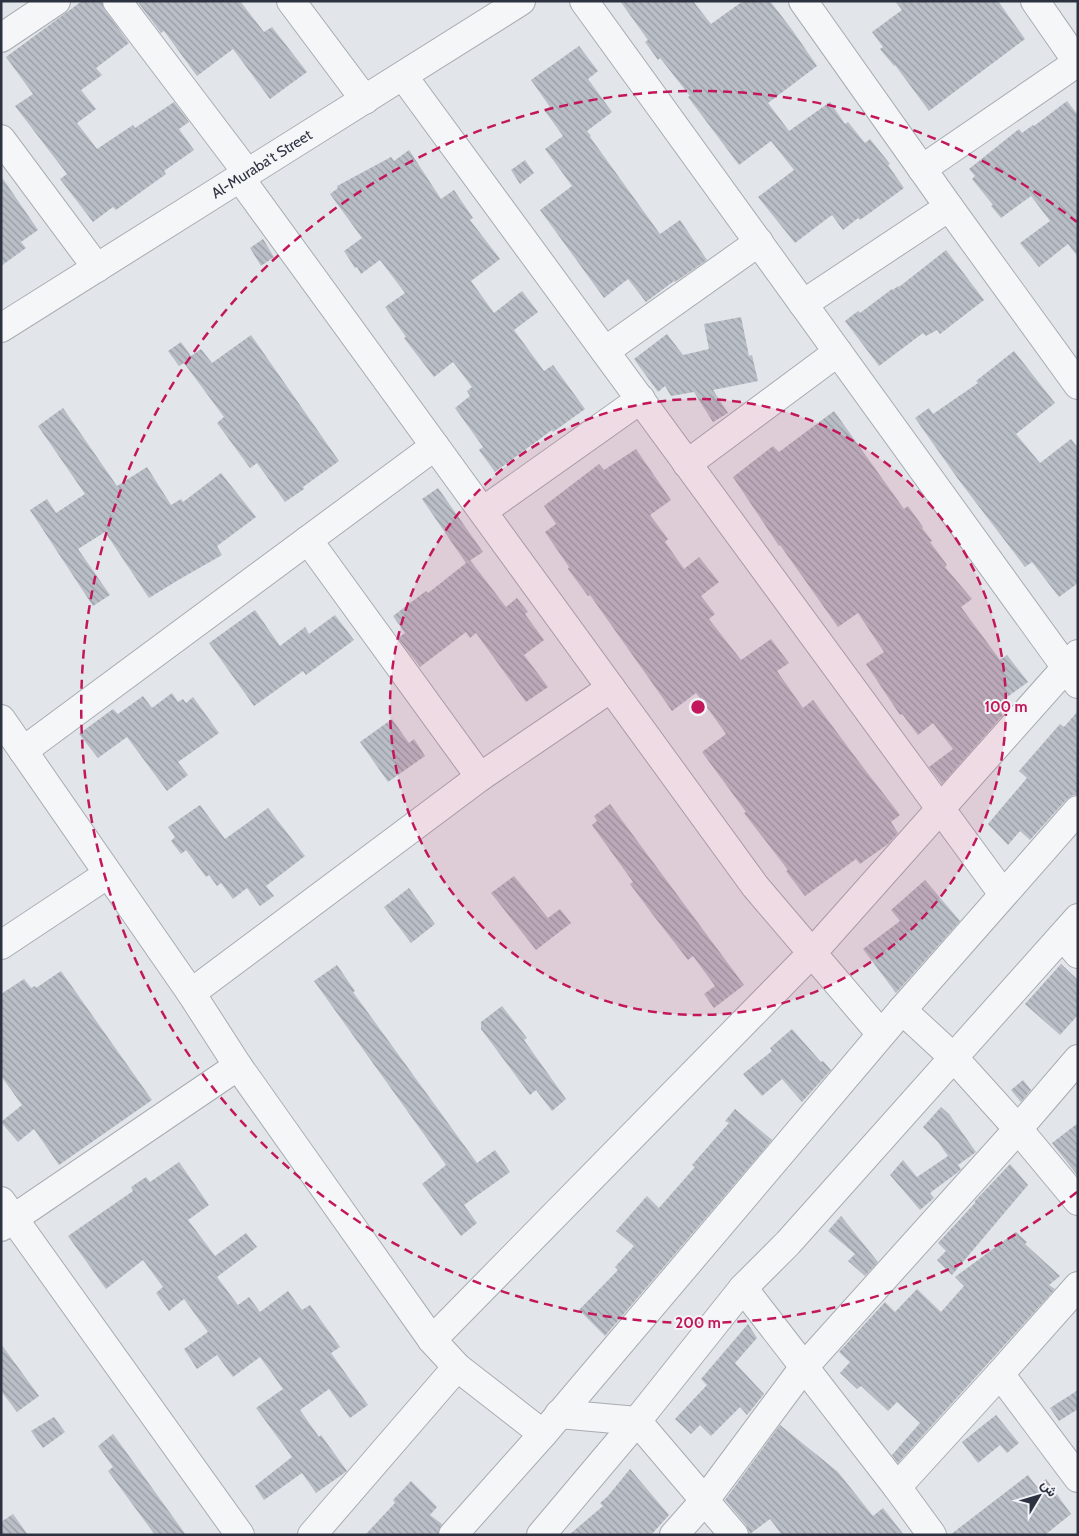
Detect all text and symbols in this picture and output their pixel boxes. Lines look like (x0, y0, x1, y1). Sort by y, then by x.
street label: Al-Muraba't Street (208, 126, 315, 202)
centre of rings (689, 698, 707, 716)
text: 100 m (984, 698, 1028, 716)
text: 200 m (675, 1314, 721, 1332)
north arrow (1014, 1471, 1064, 1521)
text: ش (1037, 1476, 1062, 1500)

